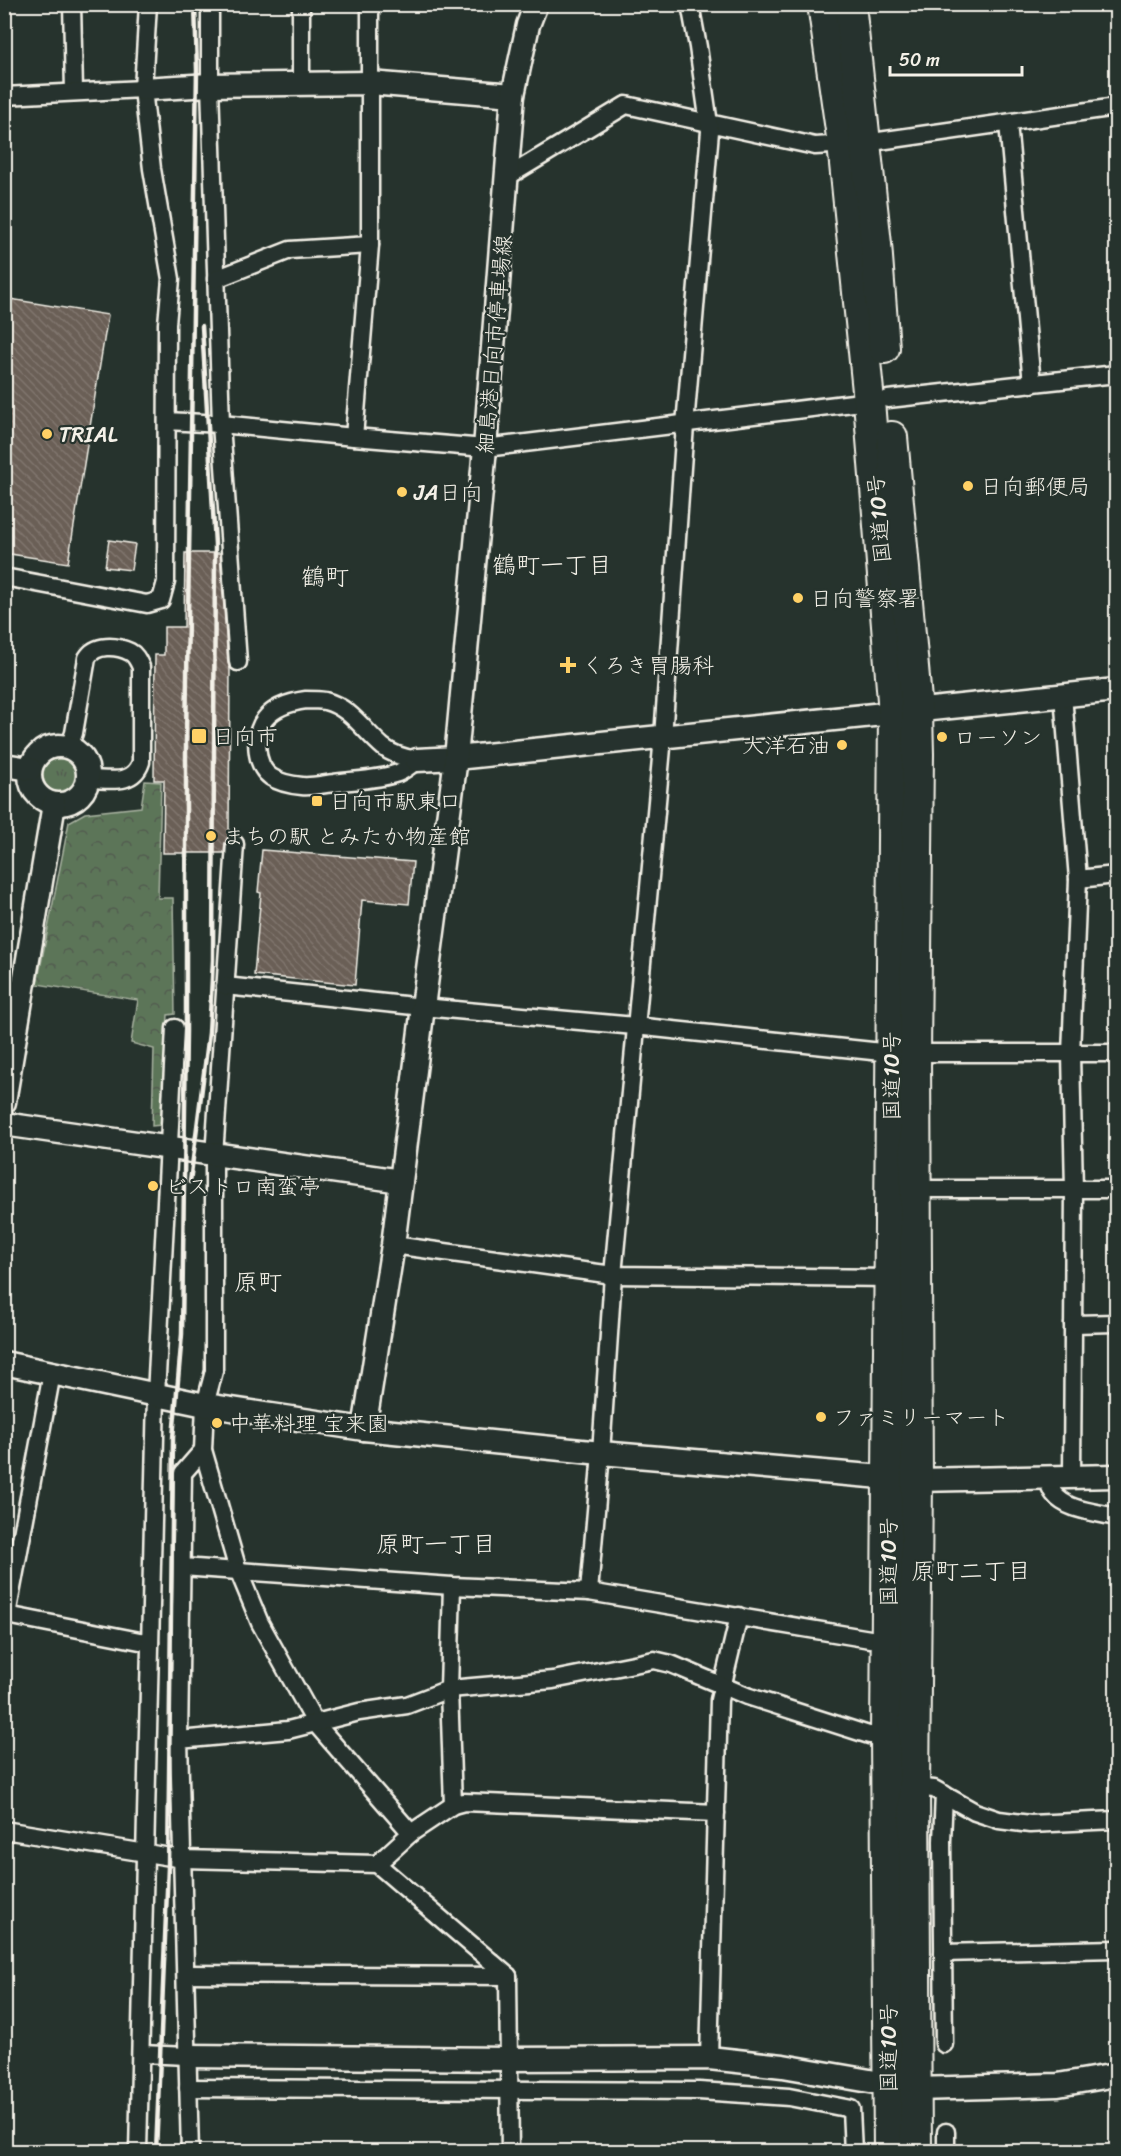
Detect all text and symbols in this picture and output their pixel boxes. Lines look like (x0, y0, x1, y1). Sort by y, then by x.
scale bar (890, 39, 1022, 77)
text: 50 m (899, 44, 940, 76)
street label: 細島港日向市停車場線 (465, 233, 523, 455)
place label: TRIAL (59, 415, 119, 454)
marker: TRIAL (40, 427, 54, 441)
place label: 日向郵便局 (980, 467, 1090, 506)
place label: JA日向 (413, 473, 483, 512)
street label: 国道10号 (856, 473, 902, 565)
marker: 日向郵便局 (961, 479, 975, 493)
marker: JA日向 (395, 485, 409, 499)
district label: 鶴町一丁目 (492, 544, 612, 586)
district label: 鶴町 (301, 556, 349, 598)
place label: 日向警察署 (810, 579, 920, 618)
marker: 日向警察署 (791, 591, 805, 605)
place label: くろき胃腸科 (582, 646, 714, 685)
marker: くろき胃腸科 (559, 656, 577, 674)
place label: 日向市 (212, 717, 278, 756)
place label: ローソン (954, 718, 1042, 757)
place label: 大洋石油 (742, 726, 830, 765)
marker: 日向市 (190, 727, 208, 745)
marker: ローソン (935, 730, 949, 744)
marker: 大洋石油 (835, 738, 849, 752)
place label: 日向市駅東口 (329, 782, 461, 821)
marker: 日向市駅東口 (310, 794, 324, 808)
place label: まちの駅 とみたか物産館 (223, 817, 471, 856)
marker: まちの駅 とみたか物産館 (204, 829, 218, 843)
street label: 国道10号 (872, 1031, 911, 1121)
place label: ビストロ南蛮亭 (165, 1167, 321, 1206)
marker: ビストロ南蛮亭 (146, 1179, 160, 1193)
district label: 原町 (234, 1261, 282, 1303)
place label: ファミリーマート (833, 1398, 1009, 1437)
place label: 中華料理 宝来園 (229, 1404, 389, 1443)
marker: ファミリーマート (814, 1410, 828, 1424)
marker: 中華料理 宝来園 (210, 1416, 224, 1430)
street label: 国道10号 (869, 1517, 908, 1607)
district label: 原町一丁目 (376, 1523, 496, 1565)
district label: 原町二丁目 (911, 1550, 1031, 1592)
street label: 国道10号 (869, 2003, 908, 2093)

